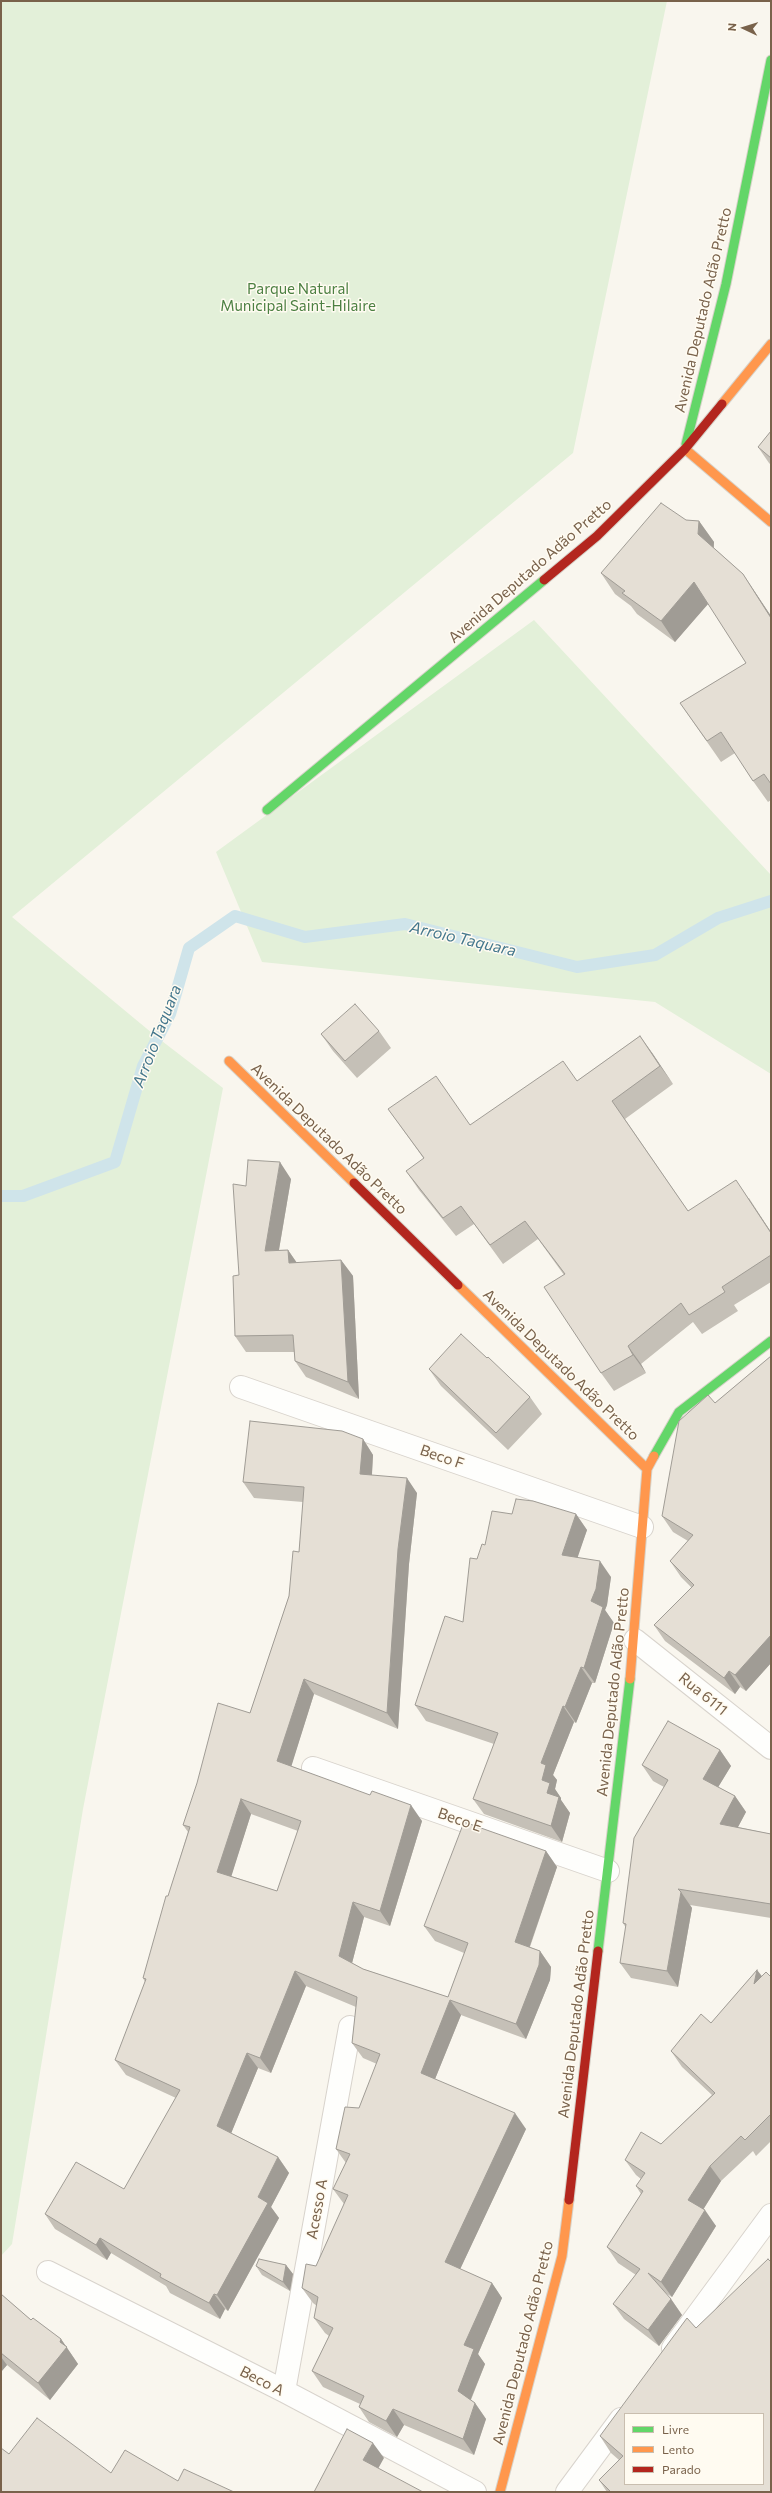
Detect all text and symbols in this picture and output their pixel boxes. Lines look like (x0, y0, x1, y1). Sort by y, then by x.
north arrow (724, 8, 764, 48)
text: N (725, 23, 738, 32)
street label: Avenida Deputado Adão Pretto (671, 206, 735, 414)
park label: Parque Natural Municipal Saint-Hilaire (220, 280, 376, 315)
street label: Avenida Deputado Adão Pretto (445, 495, 615, 647)
water label: Arroio Taquara (408, 917, 518, 961)
water label: Arroio Taquara (129, 982, 185, 1090)
street label: Avenida Deputado Adão Pretto (247, 1060, 411, 1218)
street label: Avenida Deputado Adão Pretto (479, 1286, 643, 1444)
street label: Beco F (418, 1441, 466, 1473)
street label: Avenida Deputado Adão Pretto (593, 1587, 633, 1797)
street label: Rua 6111 (675, 1669, 731, 1719)
street label: Beco E (435, 1804, 485, 1836)
street label: Avenida Deputado Adão Pretto (554, 1909, 598, 2119)
street label: Acesso A (303, 2177, 331, 2241)
street label: Avenida Deputado Adão Pretto (489, 2239, 557, 2447)
street label: Beco A (237, 2362, 287, 2400)
legend (624, 2413, 764, 2485)
text: Livre (662, 2422, 689, 2436)
text: Lento (662, 2442, 694, 2456)
text: Parado (662, 2462, 701, 2476)

